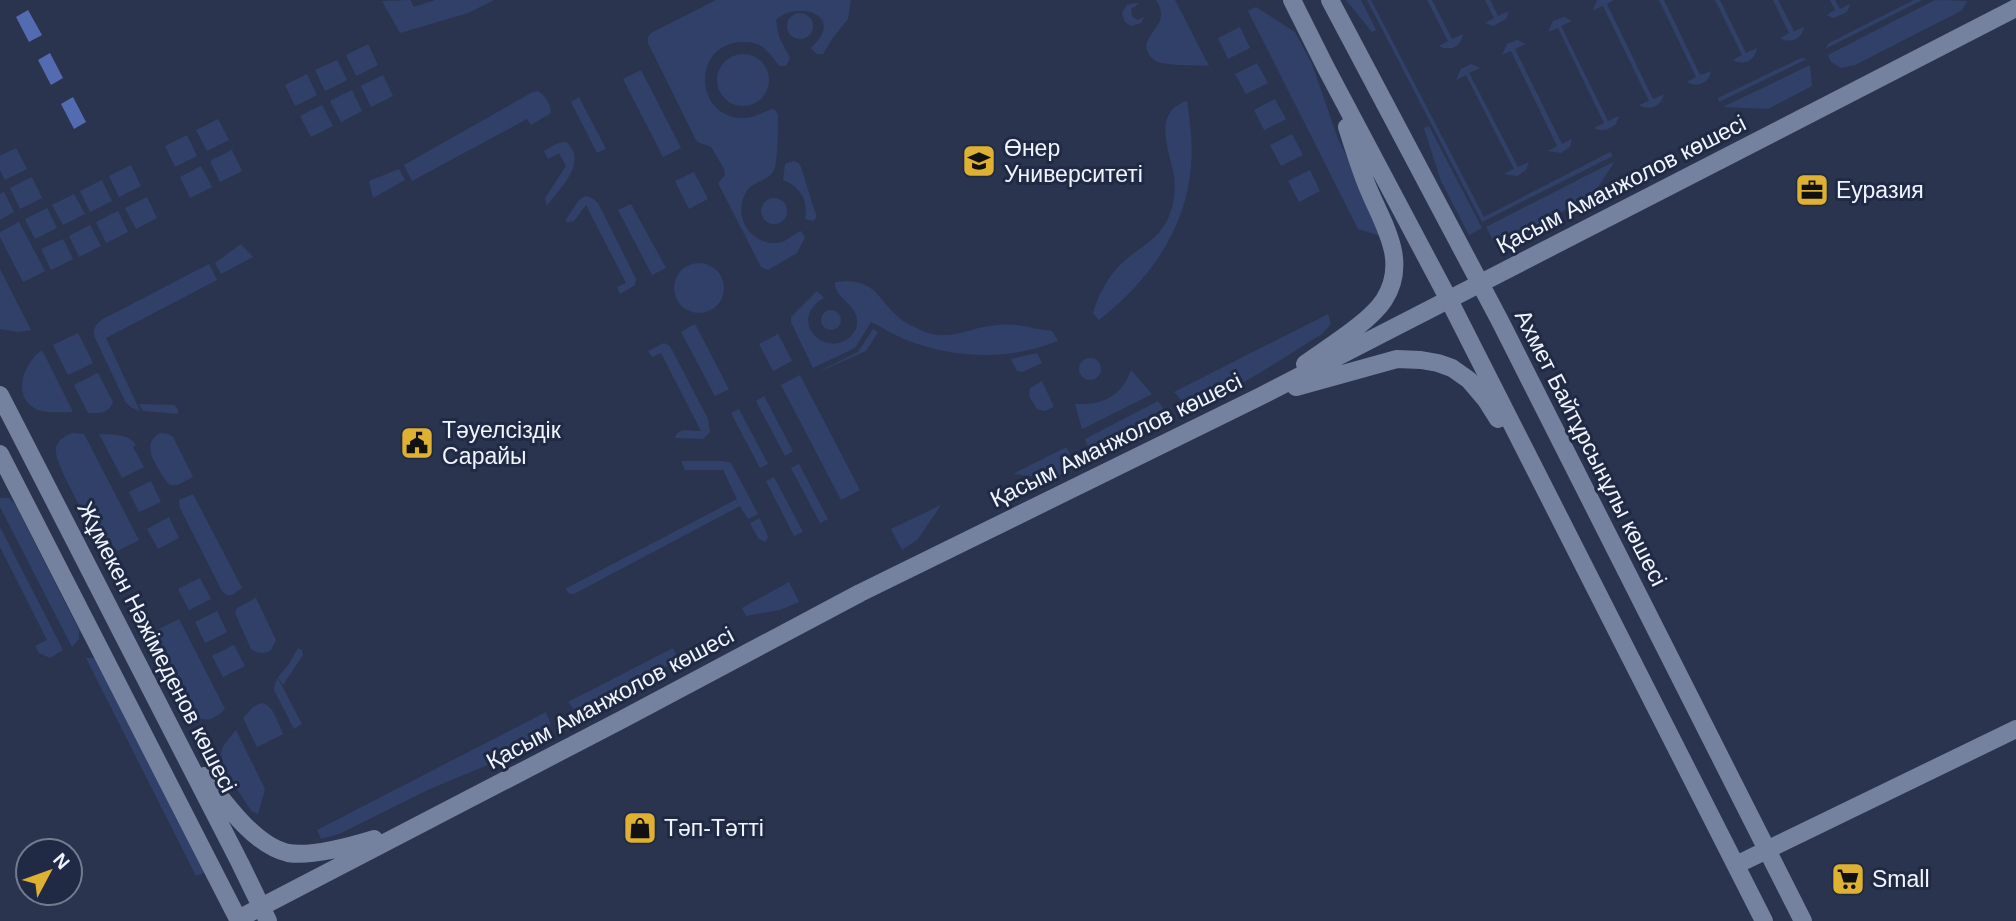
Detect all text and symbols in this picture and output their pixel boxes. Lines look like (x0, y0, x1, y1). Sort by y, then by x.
street label: Қасым Аманжолов көшесі (1492, 110, 1750, 258)
place label: Өнер Университеті (1004, 135, 1143, 187)
school or university icon: Өнер Университеті (960, 142, 998, 180)
office icon: Еуразия (1793, 171, 1831, 209)
place label: Еуразия (1836, 177, 1924, 203)
street label: Ахмет Байтұрсынұлы көшесі (1510, 306, 1672, 590)
street label: Қасым Аманжолов көшесі (986, 368, 1246, 512)
place label: Тәуелсіздік Сарайы (442, 417, 562, 469)
public building icon: Тәуелсіздік Сарайы (398, 424, 436, 462)
street label: Жұмекен Нәжімеденов көшесі (72, 497, 242, 797)
street label: Қасым Аманжолов көшесі (482, 622, 738, 774)
shop icon: Тәп-Тәтті (621, 809, 659, 847)
place label: Тәп-Тәтті (664, 815, 764, 841)
north arrow (14, 837, 84, 907)
text: N (49, 849, 74, 873)
supermarket icon: Small (1829, 860, 1867, 898)
place label: Small (1872, 866, 1930, 892)

